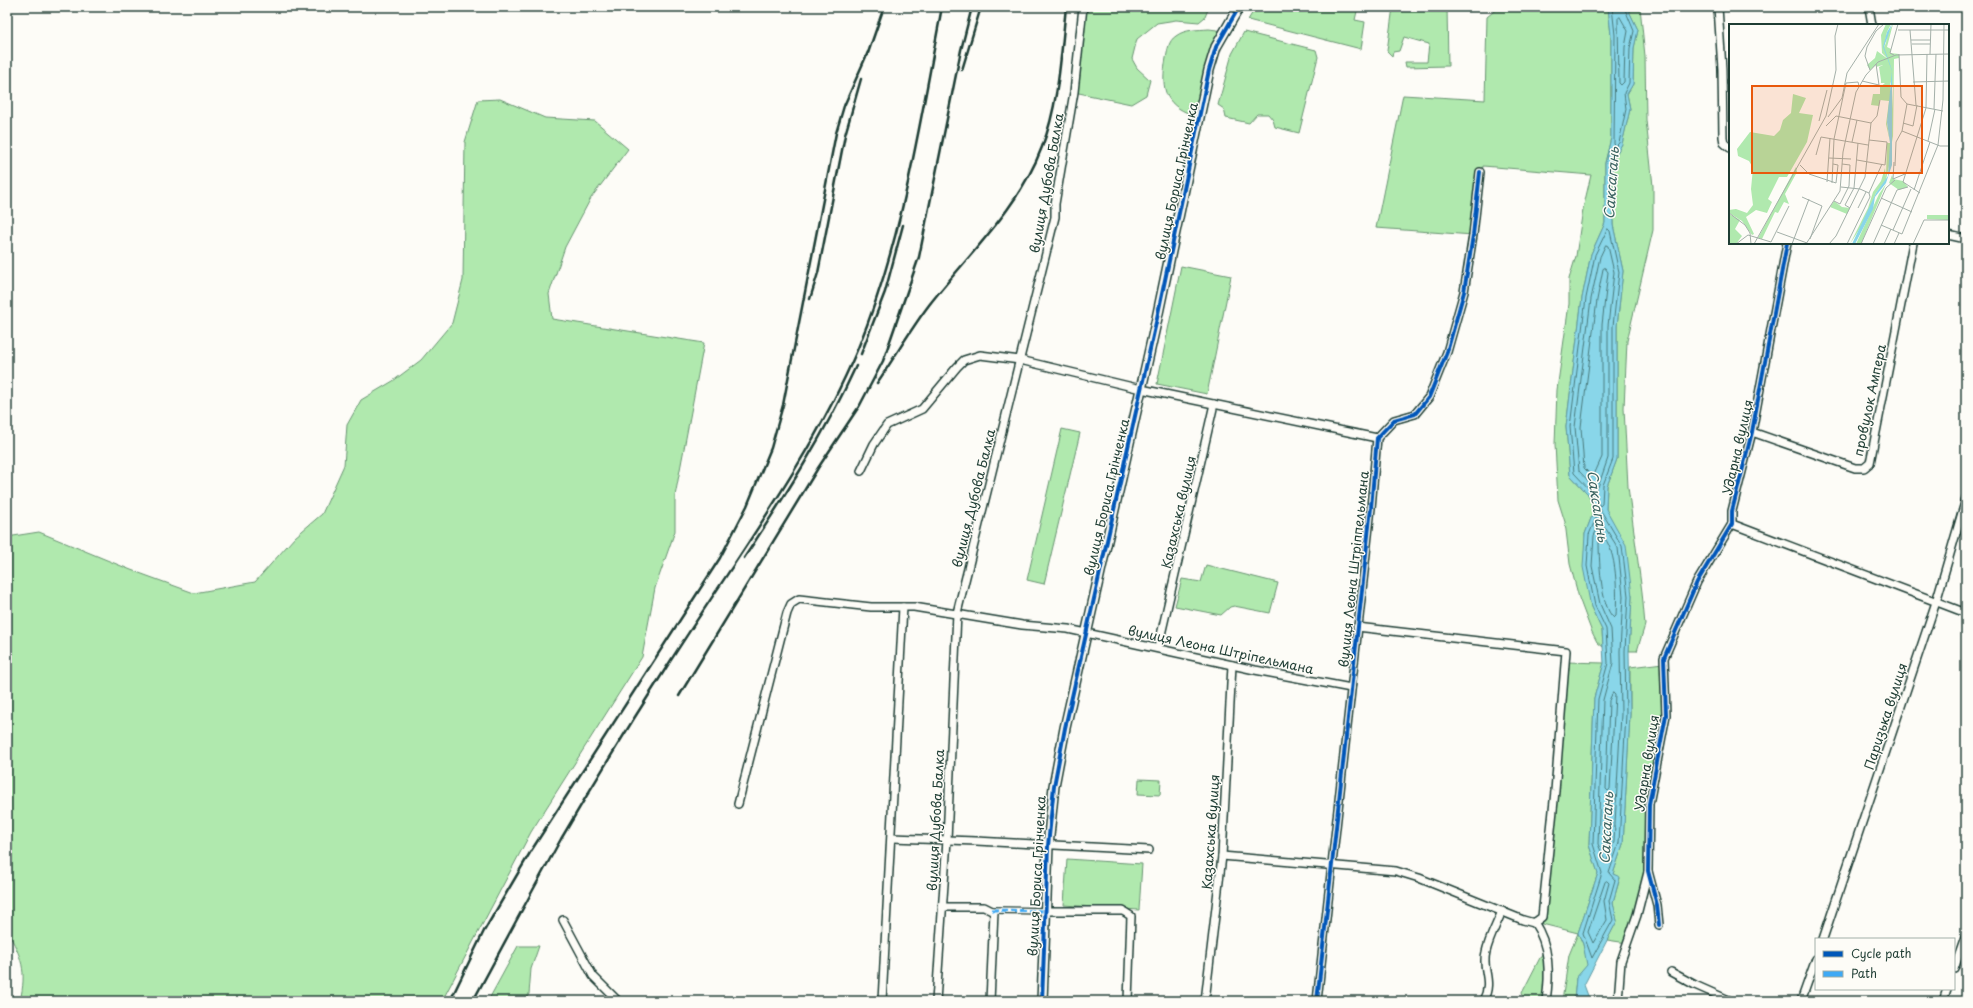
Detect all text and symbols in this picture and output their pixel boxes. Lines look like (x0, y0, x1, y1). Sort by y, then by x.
inset map (1729, 24, 1949, 244)
street label: вулиця Бориса Грінченка (1150, 99, 1202, 262)
street label: вулиця Дубова Балка (1024, 111, 1068, 255)
water label: Саксагань (1598, 145, 1624, 220)
street label: провулок Ампера (1848, 341, 1890, 458)
street label: Ударна вулиця (1717, 397, 1757, 497)
street label: вулиця Бориса Грінченка (1079, 416, 1134, 578)
street label: вулиця Дубова Балка (947, 426, 1000, 569)
street label: Казахська вулиця (1156, 454, 1200, 570)
street label: вулиця Леона Штріппельмана (1333, 469, 1373, 668)
water label: Саксагань (1582, 469, 1614, 544)
street label: вулиця Леона Штріпельмана (1126, 620, 1317, 678)
street label: Паризька вулиця (1859, 660, 1911, 772)
street label: Ударна вулиця (1629, 713, 1663, 813)
street label: вулиця Дубова Балка (922, 748, 948, 891)
street label: Казахська вулиця (1196, 774, 1224, 890)
water label: Саксагань (1594, 791, 1618, 865)
street label: вулиця Бориса Грінченка (1022, 794, 1050, 957)
legend (1815, 938, 1955, 990)
text: Cycle path (1851, 944, 1912, 962)
text: Path (1851, 964, 1877, 982)

